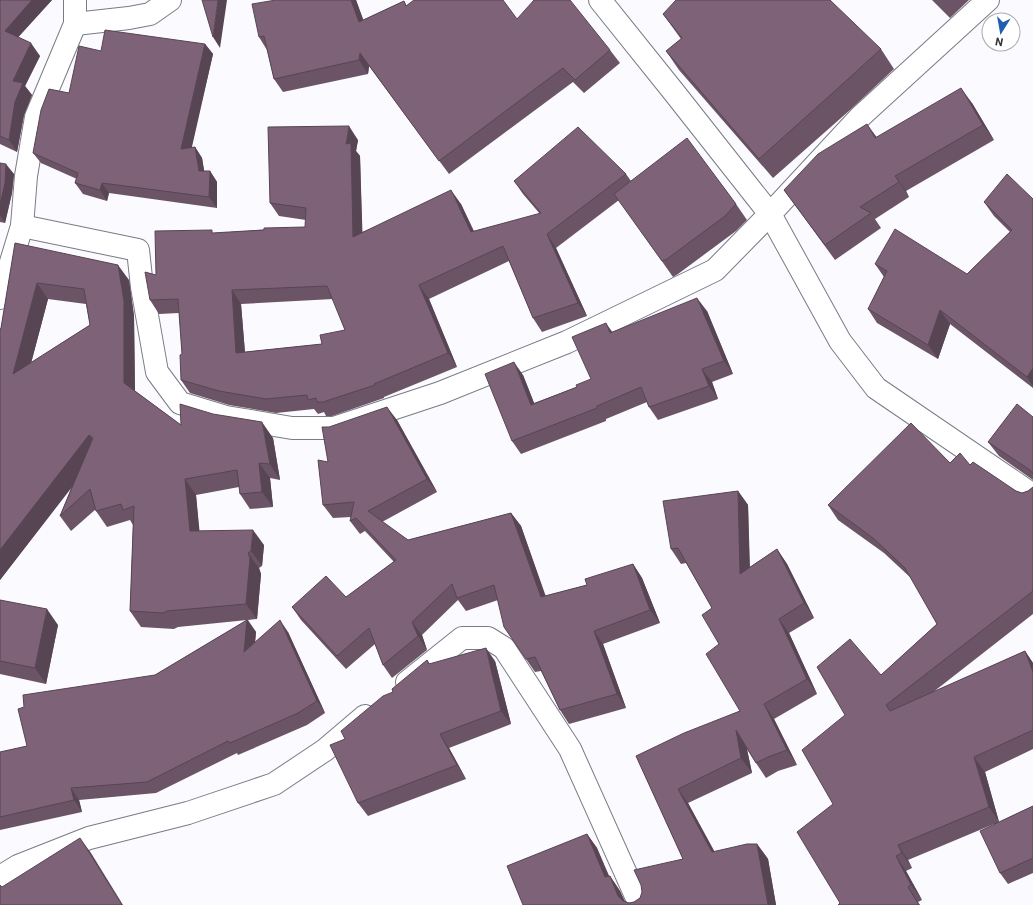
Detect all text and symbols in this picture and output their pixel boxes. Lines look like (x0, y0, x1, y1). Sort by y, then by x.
north arrow (981, 12, 1021, 52)
text: N (994, 34, 1004, 48)

